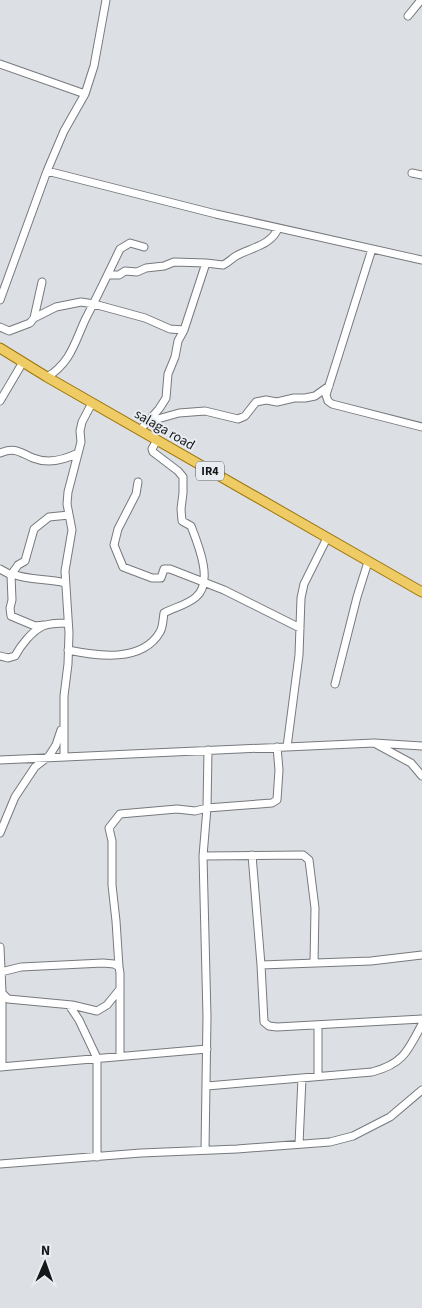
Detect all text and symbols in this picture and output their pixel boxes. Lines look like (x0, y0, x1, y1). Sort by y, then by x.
street label: salaga road (130, 404, 199, 455)
road number: IR4 (196, 462, 224, 481)
north arrow (20, 1238, 70, 1288)
text: N (40, 1241, 50, 1261)

